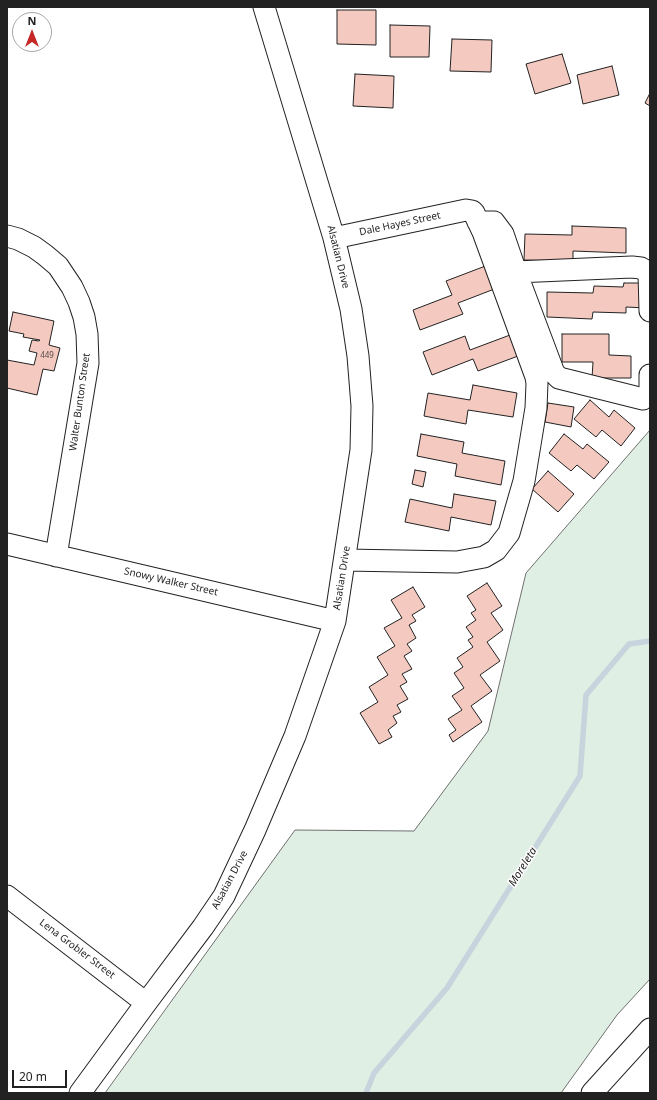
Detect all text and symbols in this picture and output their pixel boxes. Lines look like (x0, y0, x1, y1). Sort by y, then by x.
north arrow (12, 12, 52, 52)
text: N (28, 13, 36, 28)
street label: Dale Hayes Street (358, 210, 442, 238)
street label: Alsatian Drive (324, 224, 352, 290)
house number: 449 (40, 351, 54, 361)
street label: Walter Bunton Street (67, 352, 93, 452)
street label: Alsatian Drive (331, 545, 353, 611)
street label: Snowy Walker Street (123, 565, 219, 599)
water label: Moreleta (506, 845, 540, 889)
street label: Alsatian Drive (210, 849, 250, 911)
street label: Lena Grobler Street (37, 917, 117, 981)
scale bar (14, 1062, 69, 1088)
text: 20 m (19, 1068, 47, 1085)

